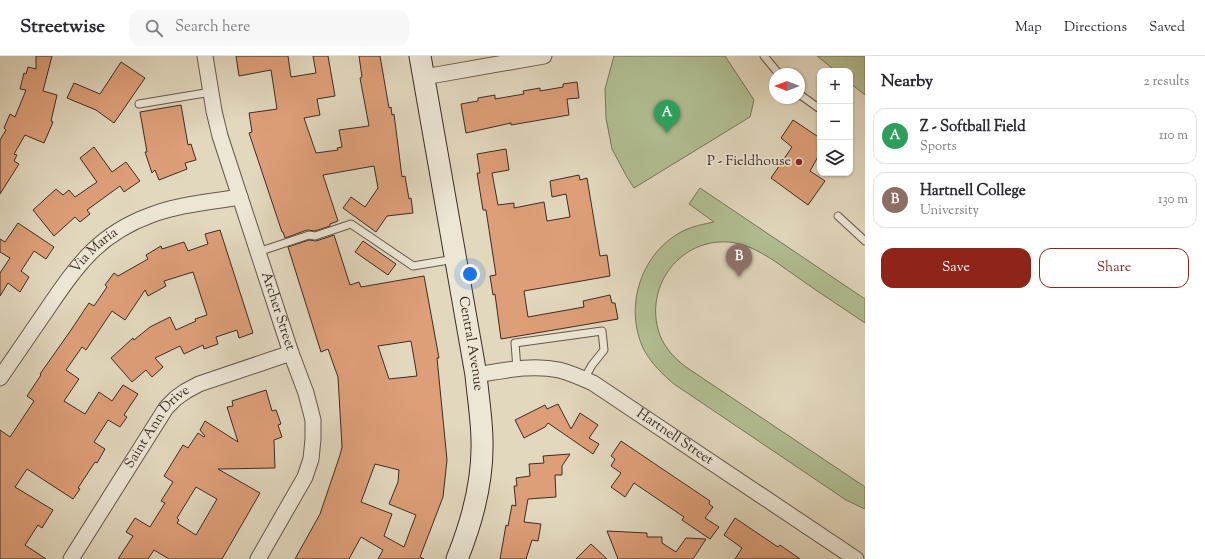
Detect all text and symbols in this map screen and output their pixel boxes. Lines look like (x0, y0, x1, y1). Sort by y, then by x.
search box (129, 10, 409, 46)
text: Streetwise (20, 14, 105, 41)
icon: search (143, 17, 165, 39)
text: Search here (175, 17, 250, 38)
text: Map (1015, 18, 1042, 38)
text: Directions (1064, 18, 1127, 38)
text: Saved (1149, 18, 1185, 38)
north arrow (769, 68, 805, 104)
map controls (817, 68, 853, 176)
button: + (817, 68, 853, 104)
text: Nearby (881, 70, 933, 94)
text: 2 results (1144, 73, 1189, 91)
pin: A (654, 100, 680, 133)
button: − (817, 104, 853, 140)
text: Z - Softball Field (920, 117, 1026, 138)
text: A (890, 127, 900, 145)
text: 110 m (1159, 127, 1188, 145)
text: Sports (920, 138, 957, 156)
button: layers (817, 140, 853, 176)
place label: P - Fieldhouse (707, 152, 791, 172)
marker: P - Fieldhouse (794, 157, 804, 167)
text: Hartnell College (920, 181, 1026, 202)
text: B (891, 191, 899, 209)
text: 130 m (1158, 191, 1188, 209)
text: University (920, 202, 979, 220)
street label: Via Maria (66, 223, 123, 278)
pin: B (726, 244, 752, 277)
button: Save (881, 248, 1031, 288)
button: Share (1039, 248, 1189, 288)
your location (460, 264, 480, 284)
street label: Archer Street (255, 269, 300, 354)
street label: Central Avenue (452, 295, 488, 392)
street label: Saint Ann Drive (120, 381, 194, 473)
street label: Hartnell Street (632, 404, 717, 471)

